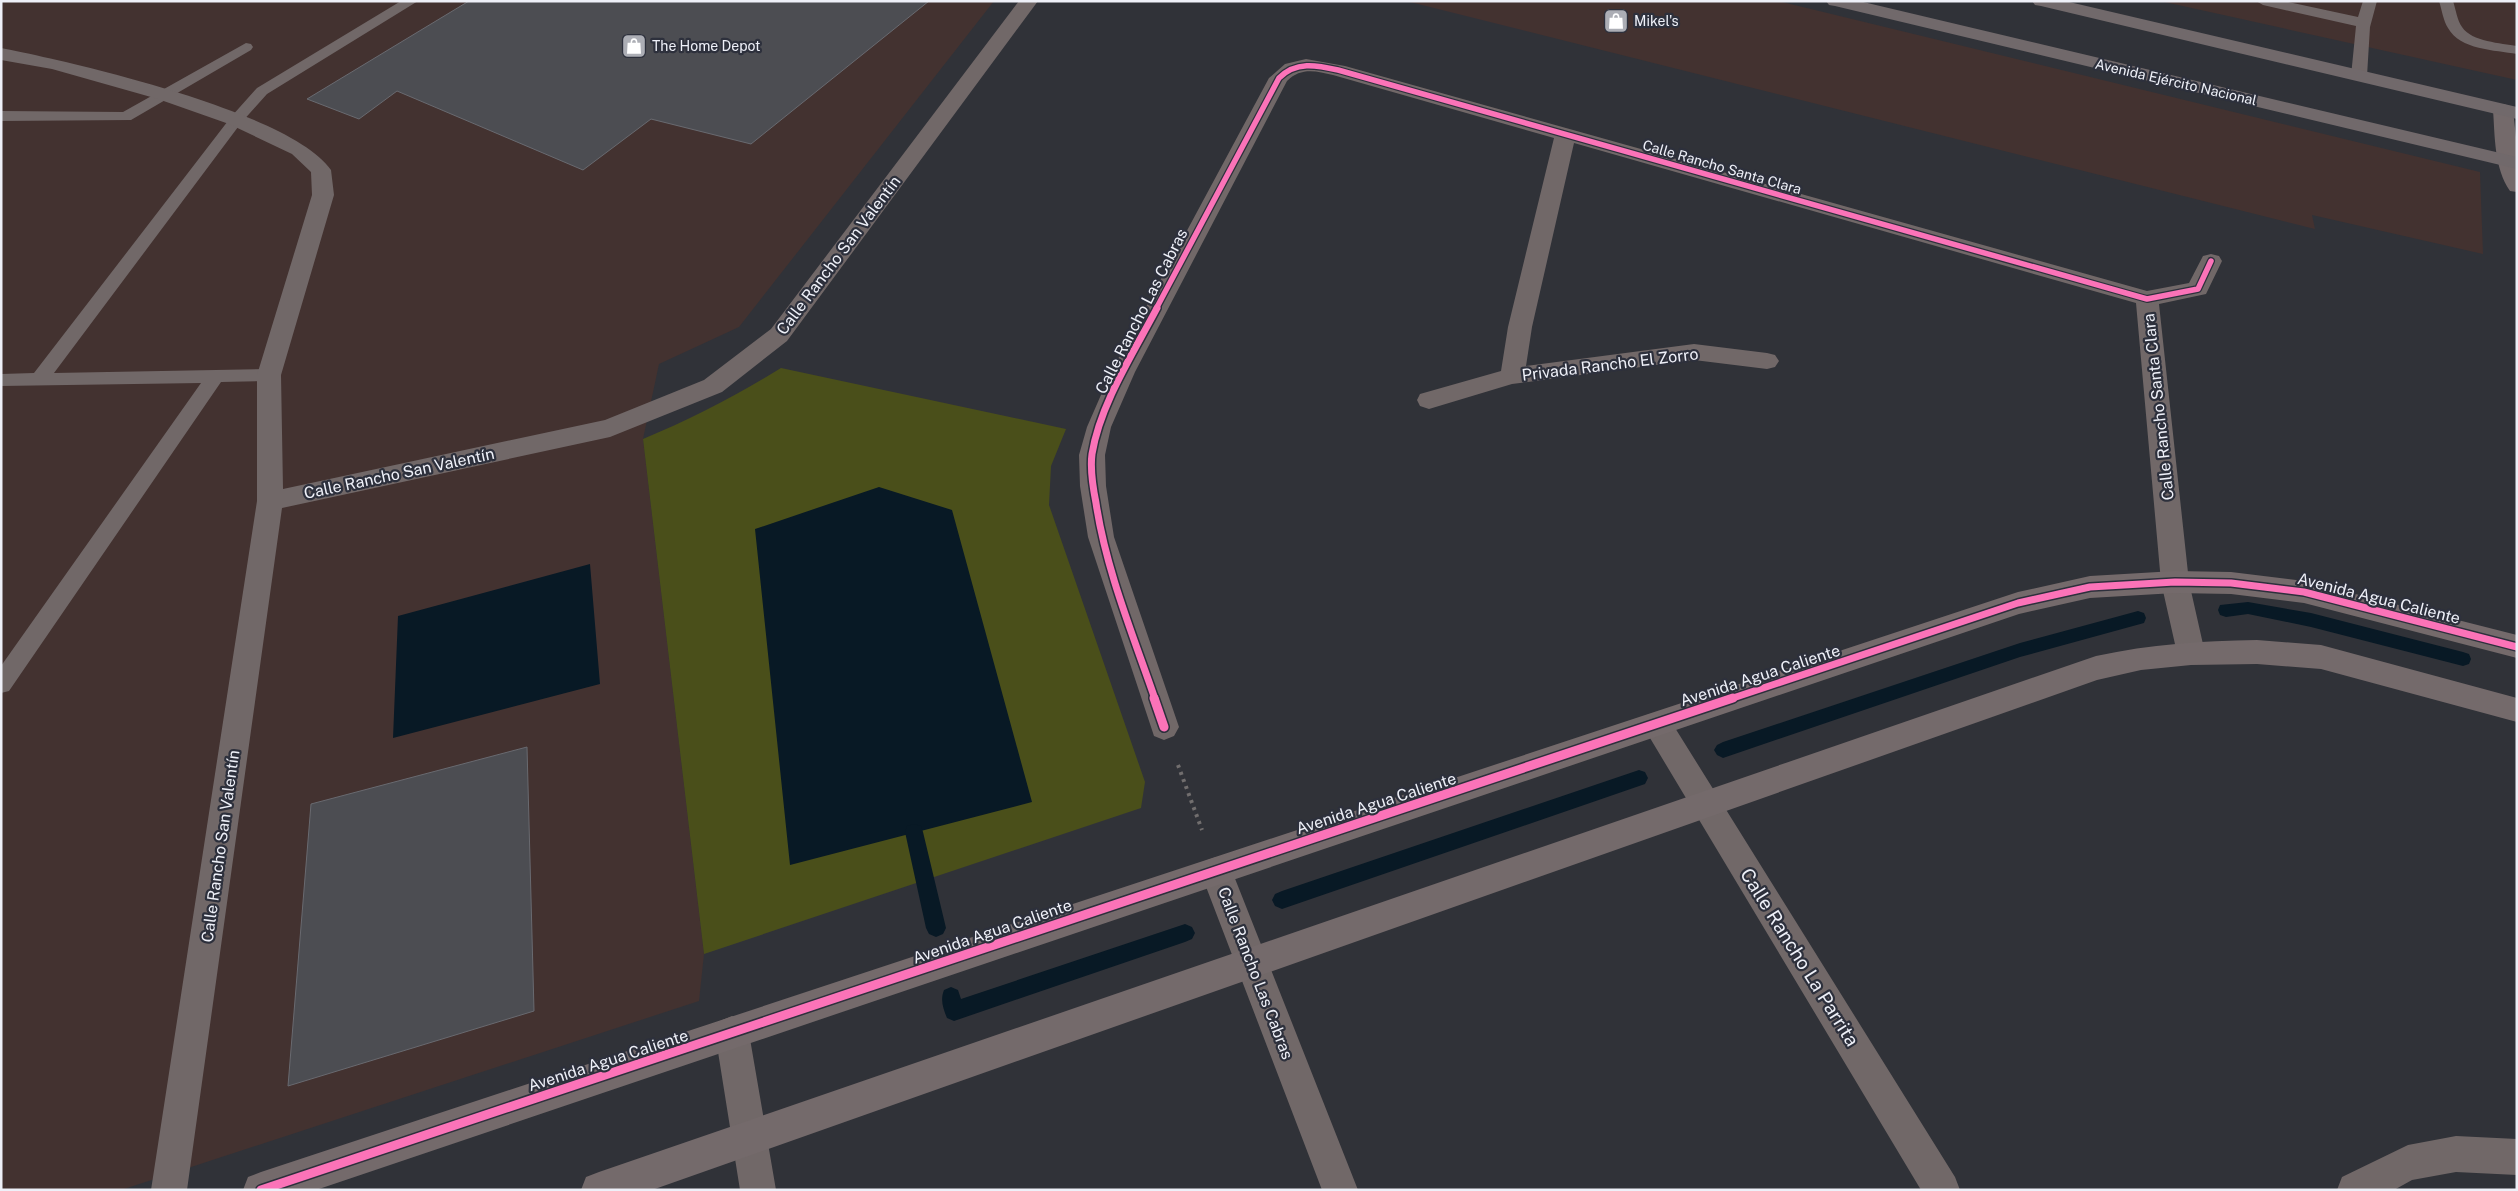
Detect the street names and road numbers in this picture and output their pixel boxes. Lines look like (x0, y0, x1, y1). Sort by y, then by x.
street label: Avenida Ejército Nacional (2094, 56, 2258, 108)
street label: Calle Rancho Santa Clara (1641, 137, 1803, 197)
street label: Calle Rancho San Valentín (772, 172, 904, 339)
street label: Calle Rancho Las Cabras (1091, 225, 1191, 397)
street label: Calle Rancho Santa Clara (2139, 313, 2178, 501)
street label: Privada Rancho El Zorro (1521, 344, 1699, 385)
street label: Calle Rancho San Valentín (302, 444, 496, 503)
street label: Avenida Agua Caliente (2295, 569, 2462, 628)
street label: Avenida Agua Caliente (1678, 641, 1843, 710)
street label: Calle Rancho San Valentín (198, 749, 243, 943)
street label: Avenida Agua Caliente (1294, 769, 1459, 838)
street label: Calle Rancho La Parrita (1736, 864, 1864, 1050)
street label: Calle Rancho Las Cabras (1214, 884, 1297, 1062)
street label: Avenida Agua Caliente (910, 895, 1074, 968)
street label: Avenida Agua Caliente (526, 1026, 691, 1095)

